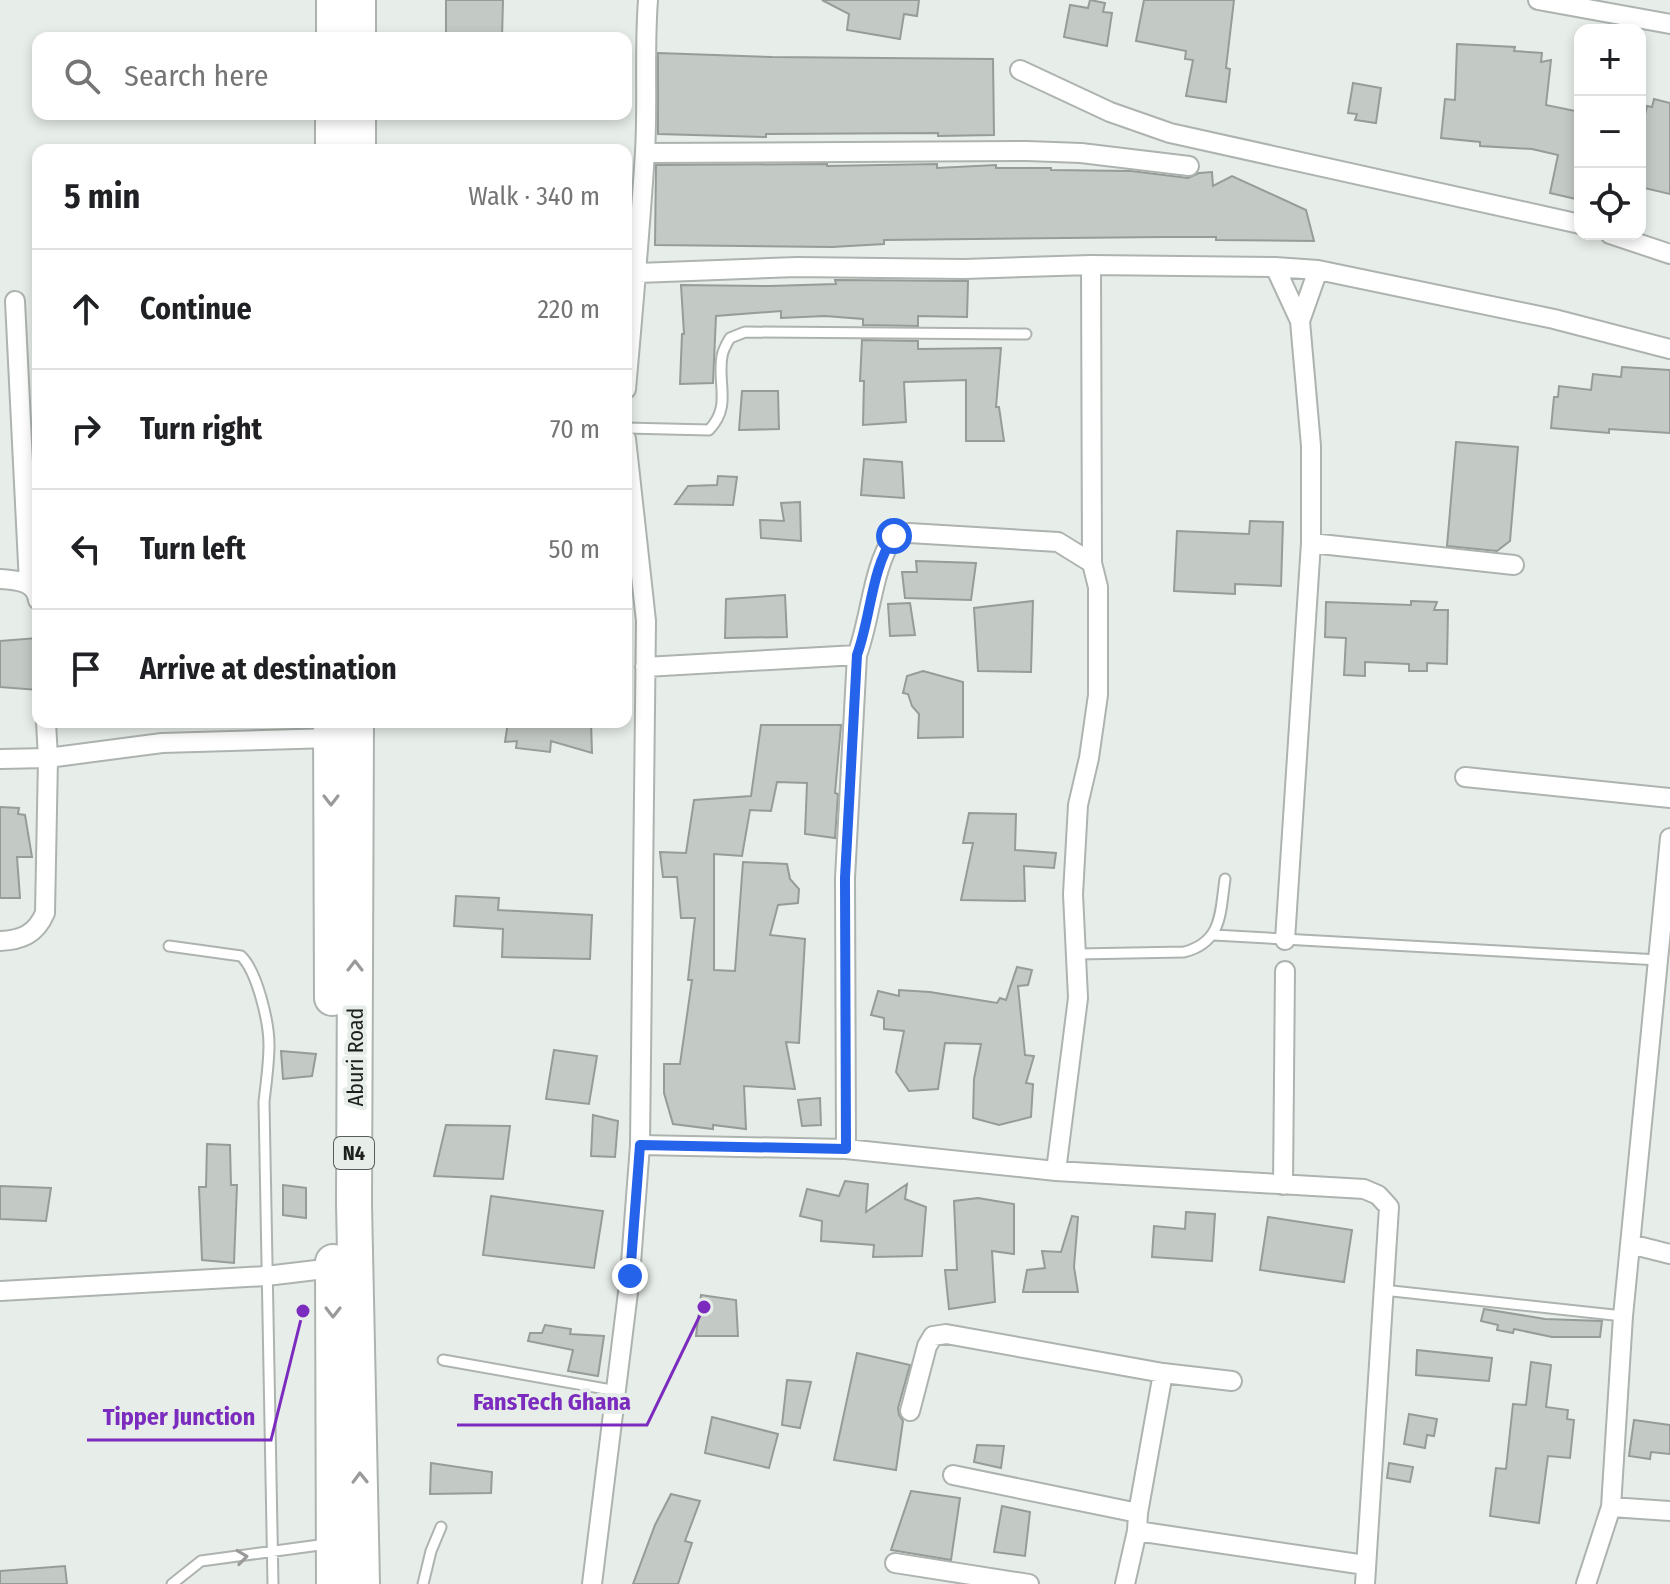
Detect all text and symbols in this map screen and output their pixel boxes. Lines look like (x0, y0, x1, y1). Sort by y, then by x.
map controls (1574, 24, 1646, 240)
button: + (1574, 24, 1646, 96)
search box (32, 32, 632, 120)
icon: search (60, 54, 104, 98)
text: Search here (124, 58, 269, 94)
button: − (1574, 96, 1646, 168)
button: locate (1574, 168, 1646, 240)
text: 5 min (64, 176, 140, 217)
text: Walk · 340 m (468, 181, 600, 212)
icon: ahead (64, 287, 108, 331)
text: Continue (140, 291, 252, 327)
text: 220 m (537, 294, 600, 325)
icon: right (64, 407, 108, 451)
text: Turn right (140, 411, 262, 447)
text: 70 m (550, 414, 600, 445)
route start (876, 518, 912, 554)
icon: left (64, 527, 108, 571)
text: Turn left (140, 531, 246, 567)
text: 50 m (548, 534, 600, 565)
icon: arrive (64, 647, 108, 691)
text: Arrive at destination (140, 651, 397, 687)
one-way arrow (322, 794, 340, 807)
one-way arrow (346, 959, 364, 972)
street label: Aburi Road (342, 1008, 369, 1106)
road number: N4 (334, 1137, 374, 1169)
route end (612, 1258, 648, 1294)
one-way arrow (324, 1306, 342, 1319)
callout: FansTech Ghana (457, 1377, 647, 1425)
text: FansTech Ghana (473, 1388, 631, 1416)
callout: Tipper Junction (87, 1392, 271, 1440)
text: Tipper Junction (103, 1403, 255, 1431)
one-way arrow (352, 1471, 369, 1484)
one-way arrow (236, 1548, 249, 1565)

